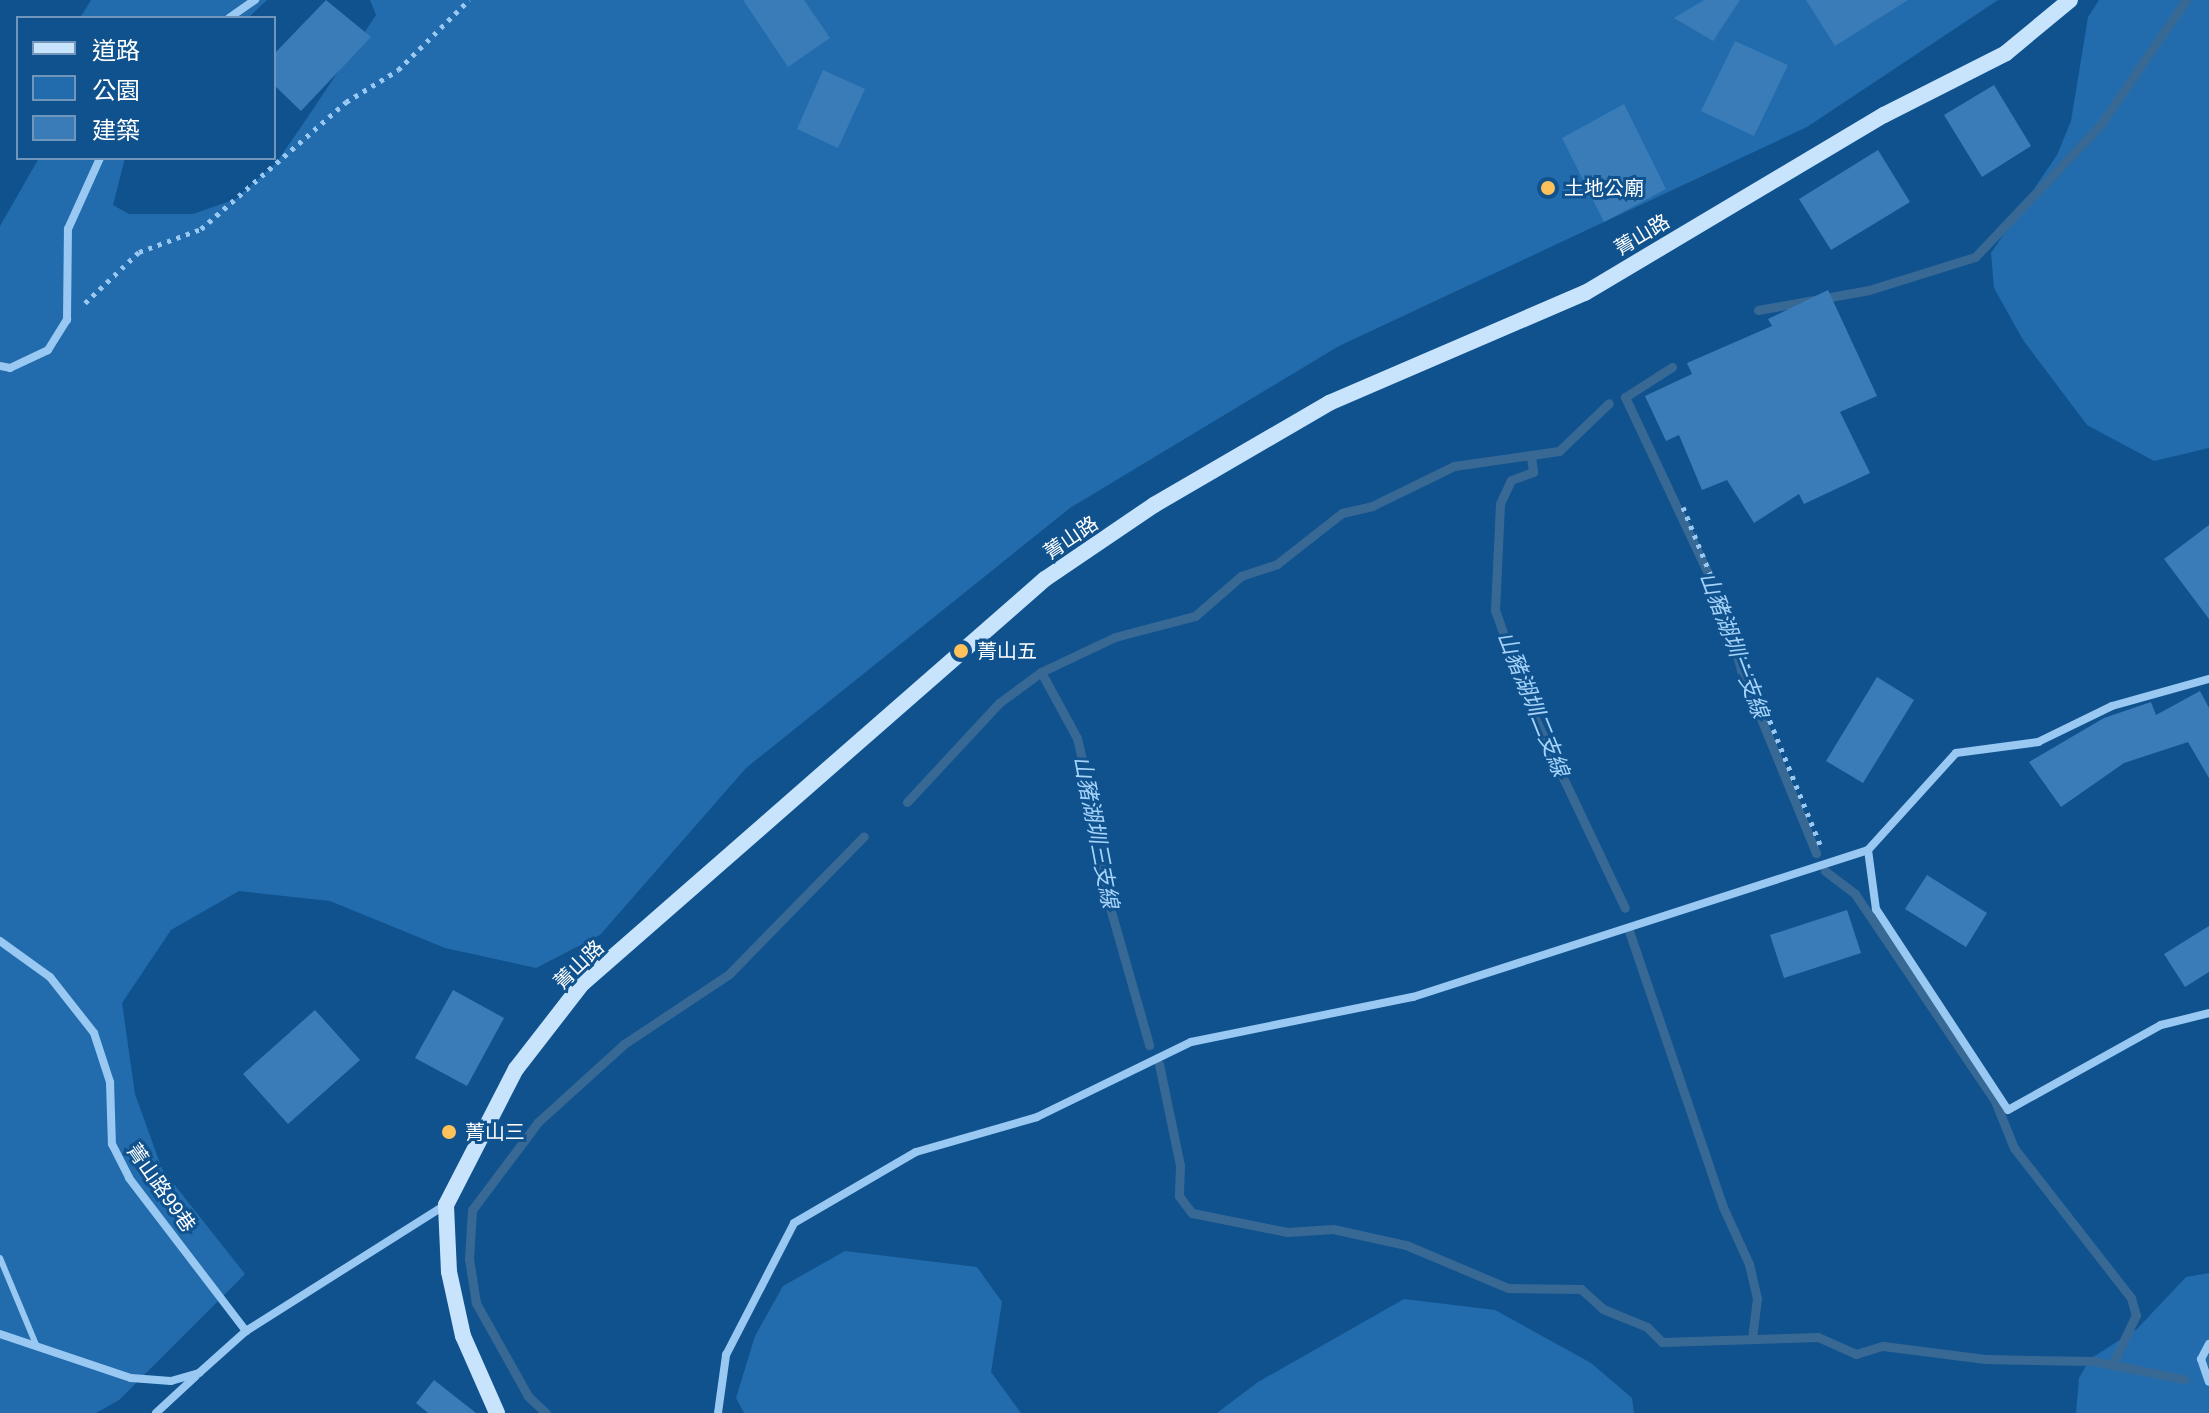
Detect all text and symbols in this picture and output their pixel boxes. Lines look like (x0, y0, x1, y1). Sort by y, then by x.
legend (16, 16, 276, 160)
text: 道路 (92, 37, 140, 64)
text: 公園 (92, 77, 140, 104)
text: 建築 (92, 117, 140, 144)
place label: 土地公廟 (1564, 176, 1644, 200)
marker: 土地公廟 (1539, 179, 1557, 197)
street label: 菁山路 (1610, 209, 1674, 261)
street label: 菁山路 (1039, 511, 1103, 565)
water label: 山豬湖圳一支線 (1694, 568, 1774, 722)
water label: 山豬湖圳二支線 (1492, 628, 1574, 780)
place label: 菁山五 (977, 639, 1037, 663)
marker: 菁山五 (952, 642, 970, 660)
water label: 山豬湖圳三支線 (1068, 754, 1124, 910)
street label: 菁山路 (549, 936, 609, 994)
place label: 菁山三 (465, 1120, 525, 1144)
marker: 菁山三 (440, 1123, 458, 1141)
street label: 菁山路99巷 (122, 1139, 200, 1237)

